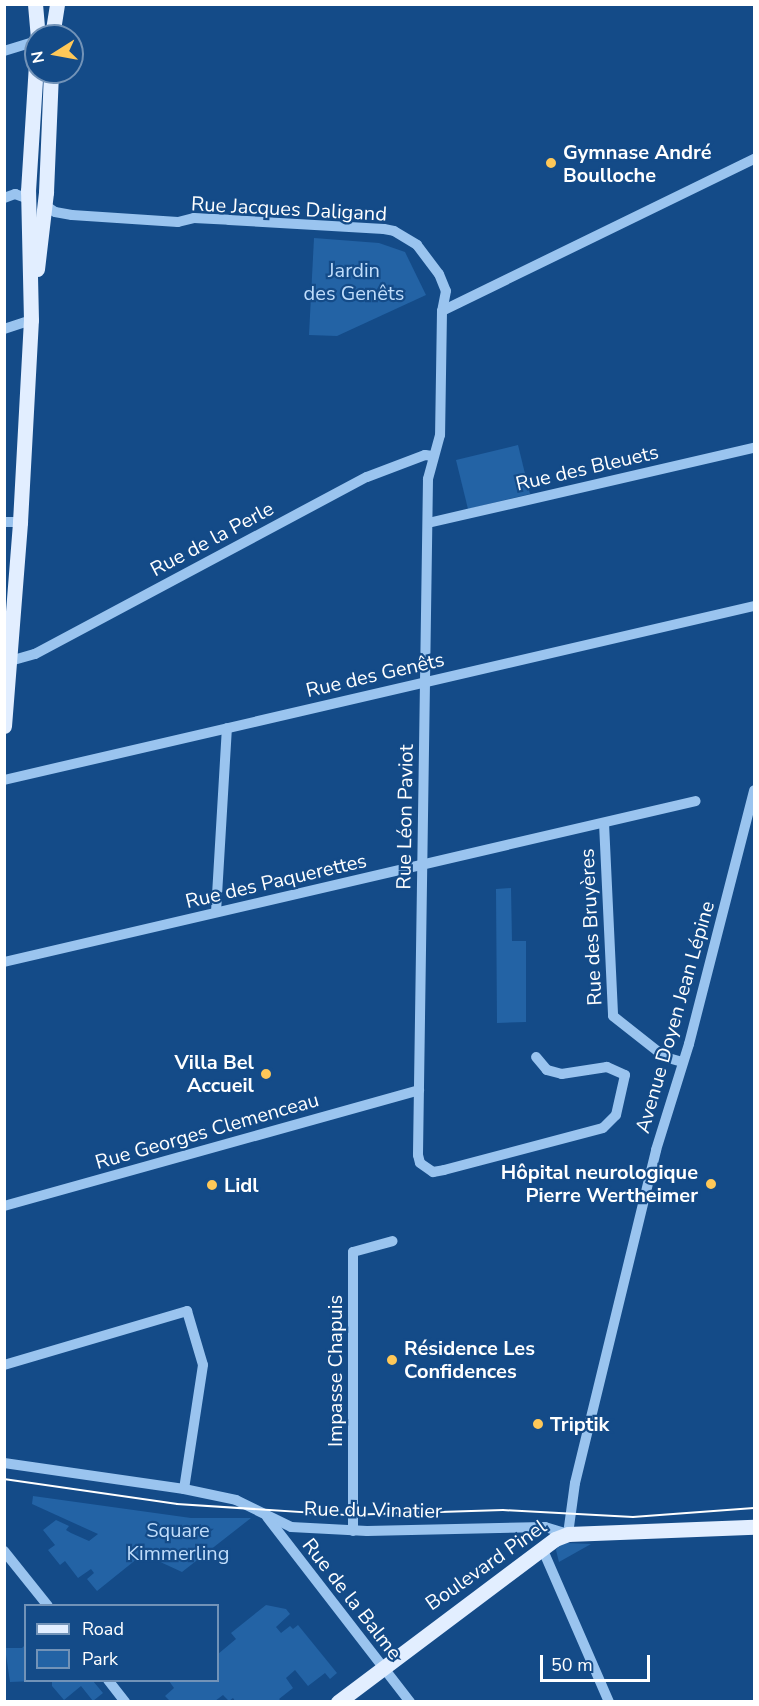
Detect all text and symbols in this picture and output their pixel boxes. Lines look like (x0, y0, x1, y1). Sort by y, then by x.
north arrow (24, 24, 84, 84)
text: N (26, 49, 50, 65)
place label: Gymnase André Boulloche (563, 140, 712, 187)
marker: Gymnase André Boulloche (544, 156, 558, 170)
street label: Rue Jacques Daligand (190, 192, 388, 226)
park label: Jardin des Genêts (304, 259, 404, 306)
street label: Rue des Bleuets (513, 440, 661, 496)
street label: Rue de la Perle (146, 496, 278, 582)
street label: Rue des Genêts (304, 647, 446, 703)
street label: Rue Léon Paviot (392, 744, 418, 890)
street label: Rue des Paquerettes (183, 848, 369, 914)
street label: Rue des Bruyères (575, 848, 607, 1006)
street label: Avenue Doyen Jean Lépine (630, 898, 720, 1136)
place label: Villa Bel Accueil (175, 1050, 254, 1097)
marker: Villa Bel Accueil (259, 1067, 273, 1081)
street label: Rue Georges Clemenceau (92, 1088, 322, 1174)
place label: Hôpital neurologique Pierre Wertheimer (501, 1160, 698, 1207)
place label: Lidl (224, 1173, 259, 1197)
marker: Hôpital neurologique Pierre Wertheimer (702, 1175, 720, 1193)
marker: Lidl (205, 1178, 219, 1192)
street label: Impasse Chapuis (323, 1295, 347, 1447)
place label: Résidence Les Confidences (404, 1336, 535, 1383)
marker: Résidence Les Confidences (385, 1353, 399, 1367)
place label: Triptik (550, 1412, 609, 1436)
marker: Triptik (531, 1417, 545, 1431)
street label: Rue du Vinatier (304, 1497, 442, 1523)
street label: Boulevard Pinel (421, 1514, 551, 1616)
park label: Square Kimmerling (127, 1519, 229, 1566)
street label: Rue de la Balme (297, 1534, 407, 1664)
legend (24, 1604, 219, 1682)
text: Road (82, 1617, 124, 1641)
scale bar (543, 1643, 652, 1681)
text: Park (82, 1647, 118, 1671)
text: 50 m (551, 1653, 593, 1677)

